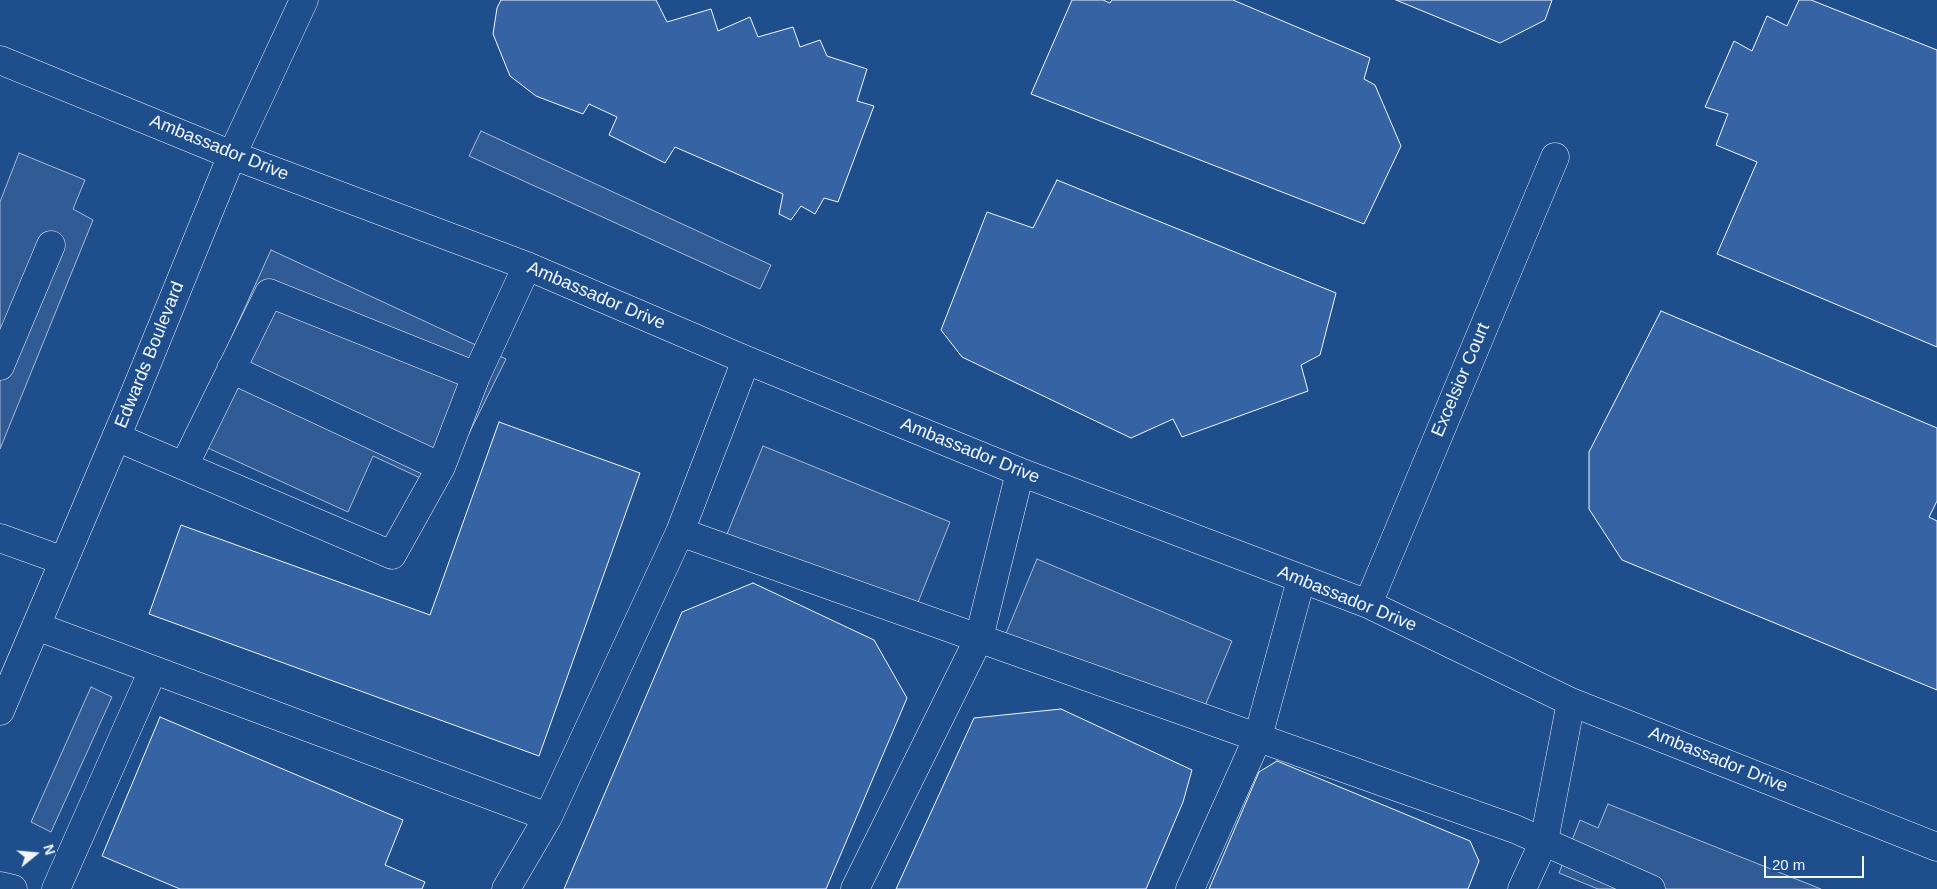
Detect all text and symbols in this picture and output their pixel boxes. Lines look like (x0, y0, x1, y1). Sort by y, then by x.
street label: Ambassador Drive (146, 110, 292, 186)
street label: Ambassador Drive (524, 257, 668, 335)
street label: Edwards Boulevard (111, 279, 189, 431)
street label: Excelsior Court (1427, 320, 1495, 440)
street label: Ambassador Drive (897, 413, 1043, 489)
street label: Ambassador Drive (1274, 561, 1420, 637)
street label: Ambassador Drive (1645, 722, 1791, 798)
north arrow (10, 829, 60, 879)
text: N (40, 842, 58, 857)
scale bar (1767, 846, 1867, 878)
text: 20 m (1772, 856, 1805, 873)

